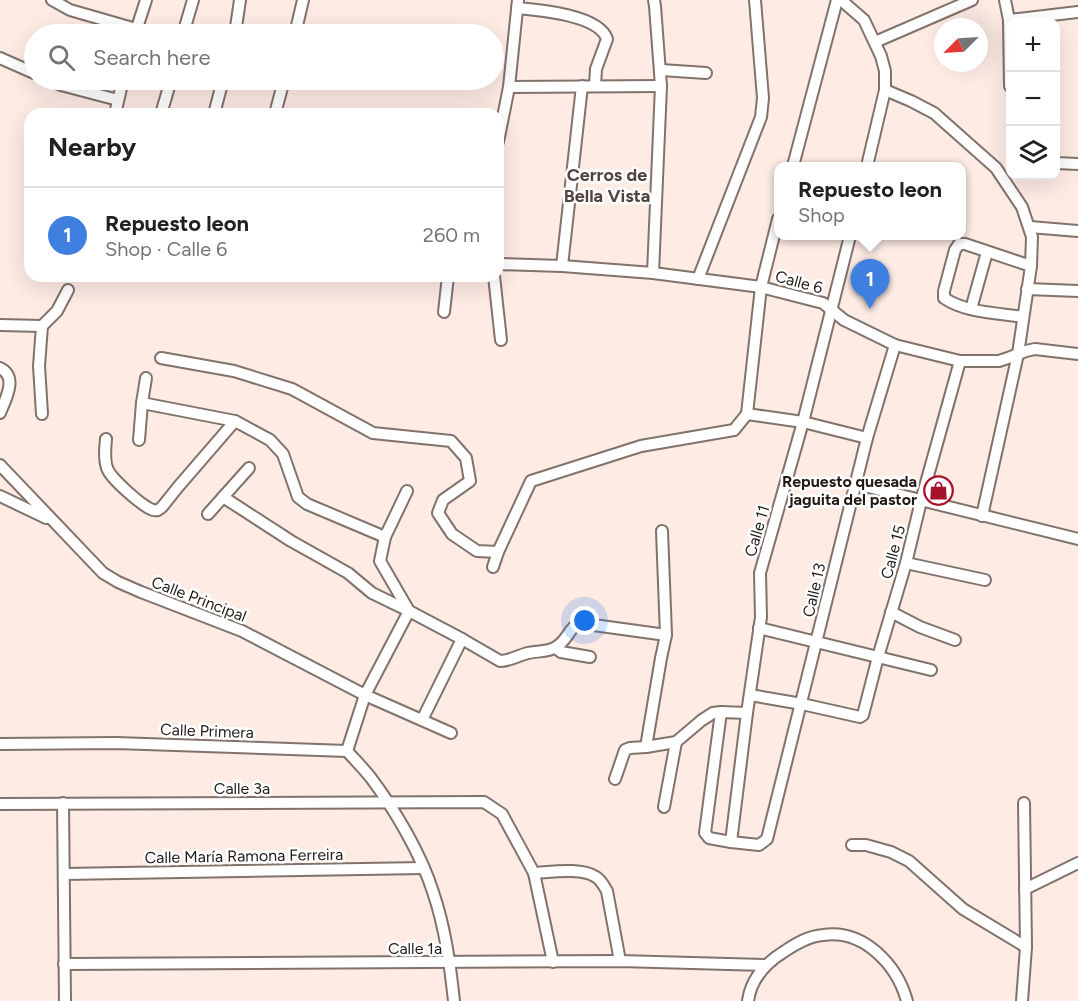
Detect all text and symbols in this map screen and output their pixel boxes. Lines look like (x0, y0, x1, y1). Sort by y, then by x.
north arrow (934, 18, 988, 72)
map controls (1006, 18, 1060, 180)
button: + (1006, 18, 1060, 72)
search box (24, 24, 504, 90)
icon: search (45, 41, 78, 74)
text: Search here (93, 44, 211, 71)
button: − (1006, 72, 1060, 126)
button: layers (1006, 126, 1060, 180)
text: Nearby (48, 131, 136, 163)
popup (774, 162, 966, 240)
district label: Cerros de Bella Vista (564, 164, 650, 207)
text: Repuesto leon (798, 176, 942, 203)
text: Shop (798, 203, 845, 227)
text: Repuesto leon (105, 210, 249, 237)
text: 1 (63, 223, 72, 247)
text: 260 m (423, 223, 480, 247)
text: Shop · Calle 6 (105, 237, 227, 261)
pin: 1 (850, 260, 890, 309)
street label: Calle 6 (773, 267, 825, 297)
place label: Repuesto quesada jaguita del pastor (782, 472, 917, 509)
shop icon: Repuesto quesada jaguita del pastor (922, 474, 954, 506)
street label: Calle 11 (741, 503, 773, 559)
street label: Calle 15 (877, 523, 909, 581)
street label: Calle 13 (799, 561, 829, 619)
street label: Calle Principal (149, 572, 249, 626)
your location (570, 606, 599, 635)
street label: Calle Primera (160, 720, 254, 742)
street label: Calle 3a (214, 779, 270, 798)
street label: Calle María Ramona Ferreira (145, 845, 343, 867)
street label: Calle 1a (388, 939, 442, 958)

